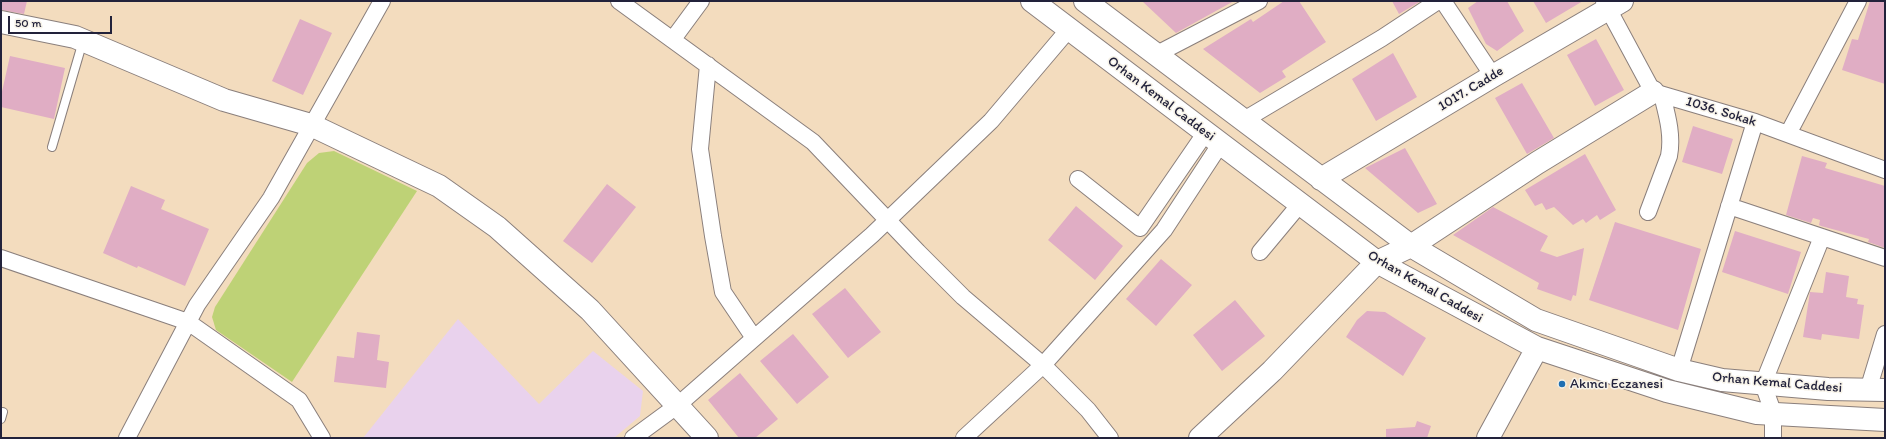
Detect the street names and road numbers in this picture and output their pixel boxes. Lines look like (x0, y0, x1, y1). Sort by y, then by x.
street label: Orhan Kemal Caddesi (1104, 53, 1218, 145)
street label: 1017. Cadde (1435, 63, 1507, 115)
street label: 1036. Sokak (1684, 93, 1758, 131)
street label: Orhan Kemal Caddesi (1364, 247, 1486, 327)
street label: Orhan Kemal Caddesi (1711, 369, 1843, 397)

